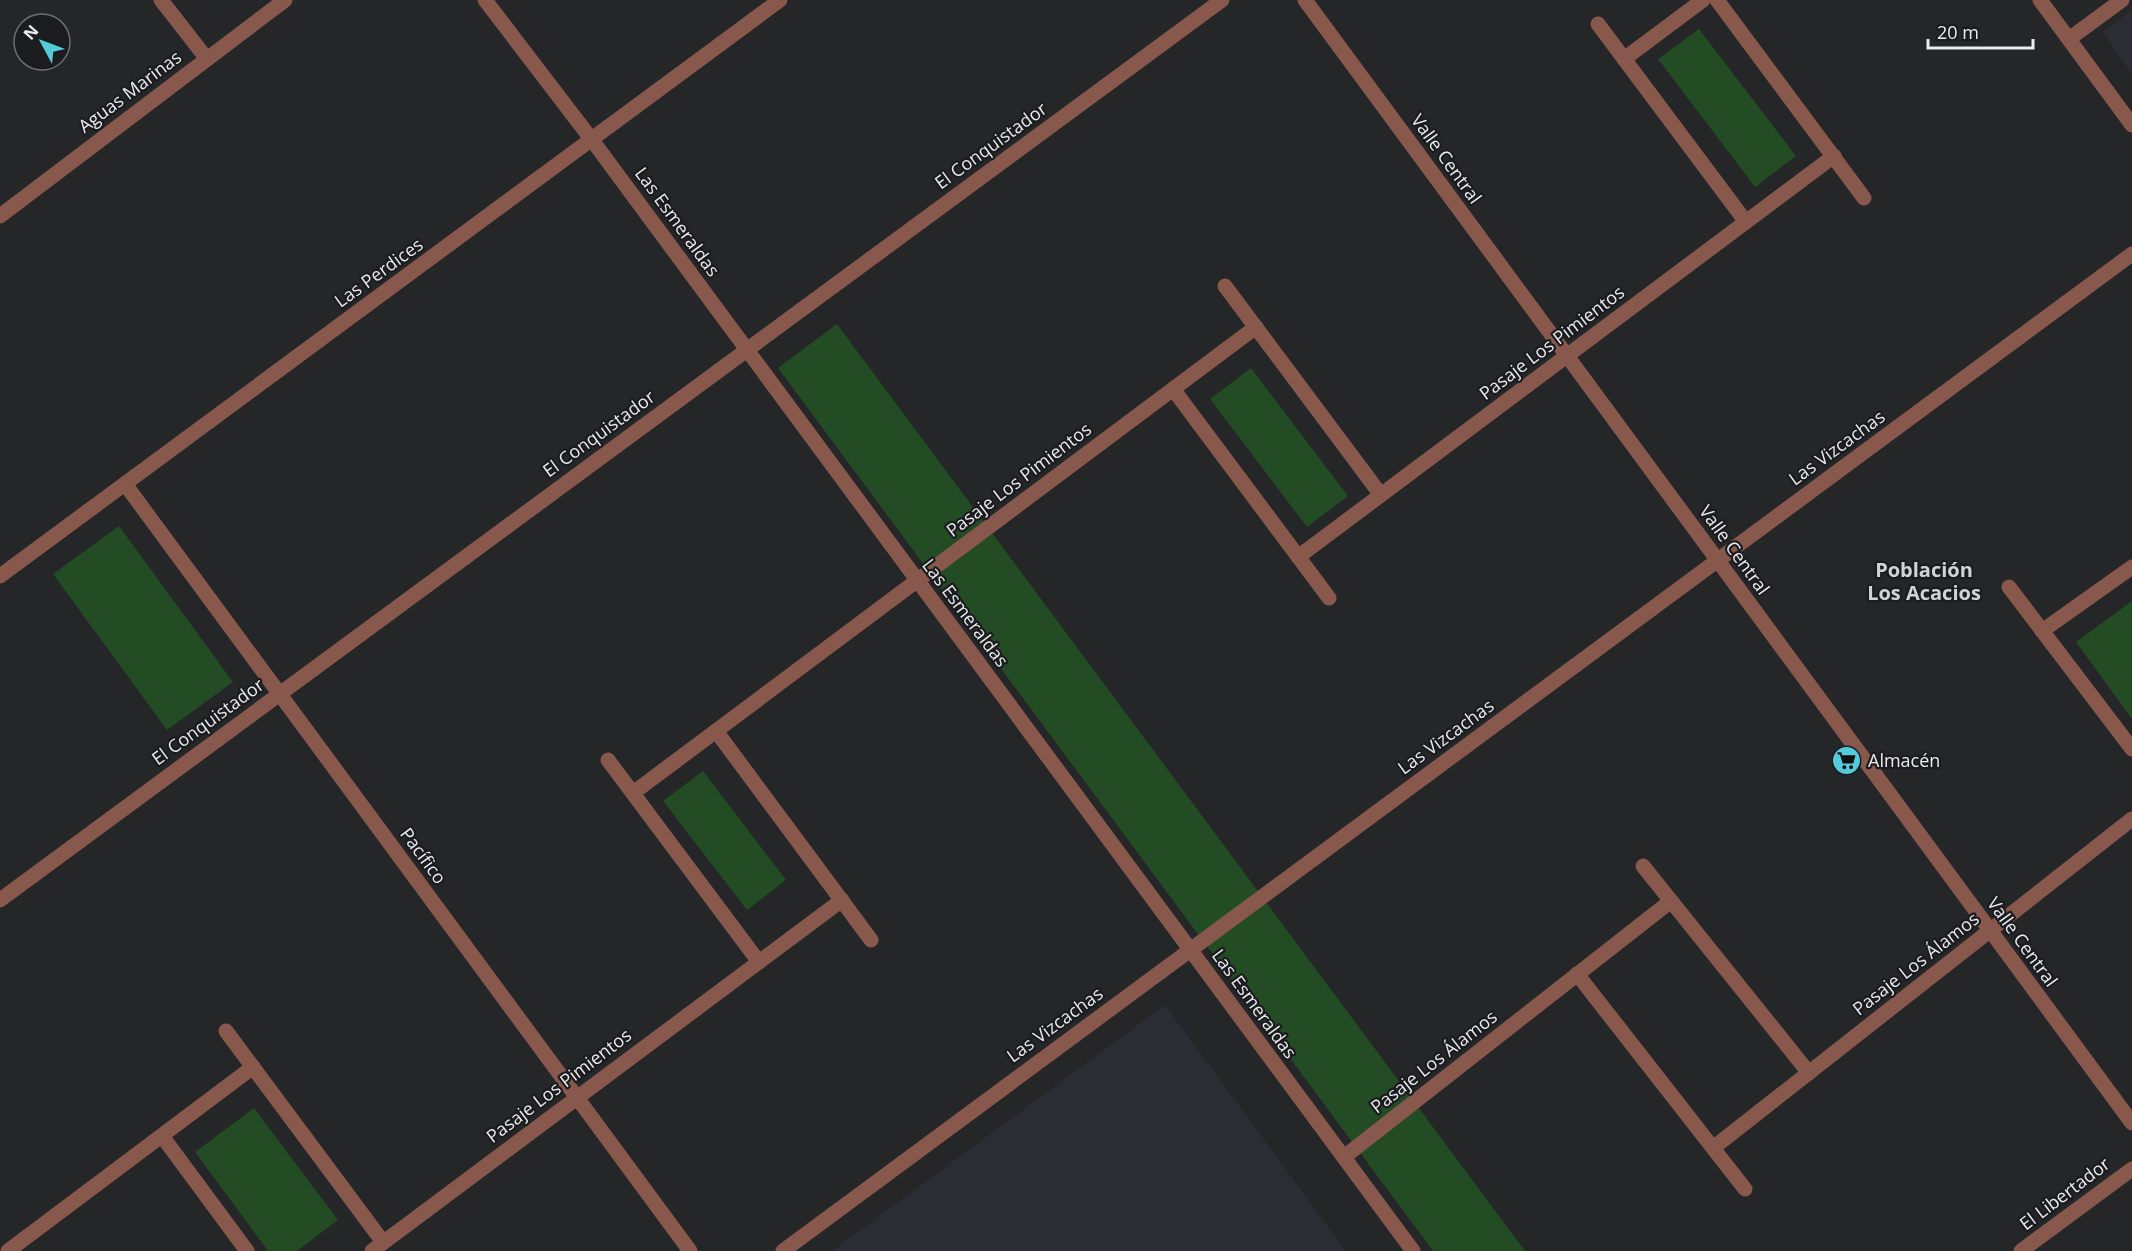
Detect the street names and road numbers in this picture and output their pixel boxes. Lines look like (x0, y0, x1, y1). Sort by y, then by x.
street label: Aguas Marinas (73, 45, 186, 138)
street label: El Conquistador (929, 96, 1052, 194)
street label: Valle Central (1406, 109, 1487, 208)
street label: Las Esmeraldas (630, 162, 726, 281)
street label: Las Perdices (329, 232, 427, 312)
street label: Pasaje Los Pimientos (1474, 280, 1629, 405)
street label: El Conquistador (537, 384, 660, 482)
street label: Las Vizcachas (1784, 404, 1889, 490)
street label: Pasaje Los Pimientos (941, 417, 1096, 542)
street label: Valle Central (1694, 500, 1775, 599)
street label: Las Esmeraldas (917, 553, 1014, 671)
street label: El Conquistador (146, 672, 269, 770)
street label: Las Vizcachas (1393, 693, 1498, 779)
street label: Pacífico (395, 822, 452, 888)
street label: Valle Central (1982, 892, 2063, 991)
street label: Pasaje Los Álamos (1847, 906, 1984, 1020)
street label: Las Esmeraldas (1207, 944, 1303, 1063)
street label: Las Vizcachas (1002, 981, 1107, 1067)
street label: Pasaje Los Álamos (1365, 1004, 1502, 1118)
street label: Pasaje Los Pimientos (481, 1023, 636, 1148)
street label: El Libertador (2014, 1151, 2115, 1235)

